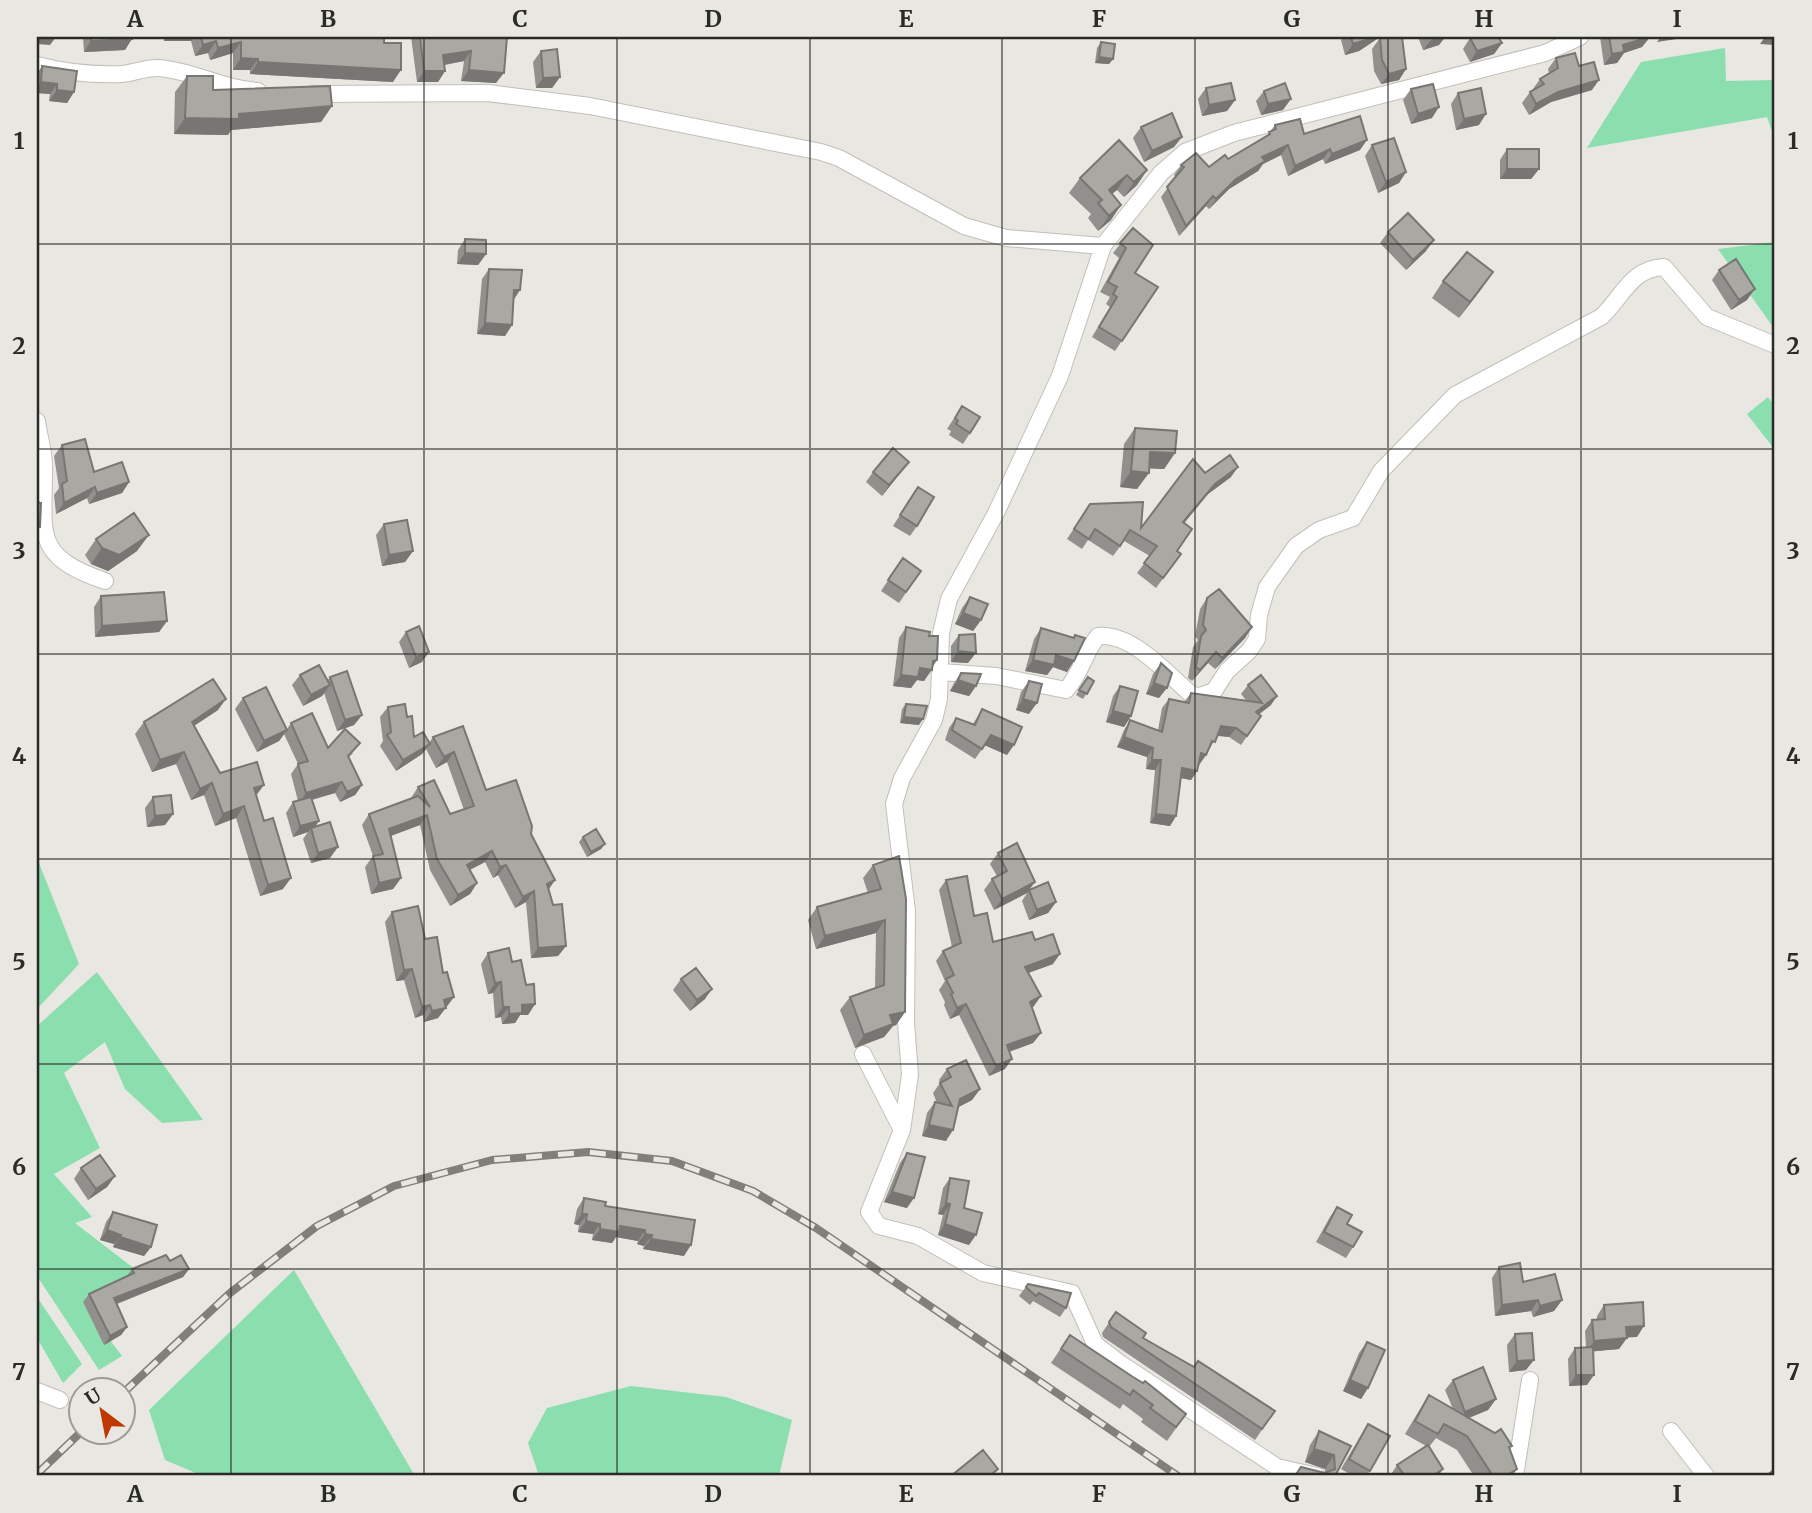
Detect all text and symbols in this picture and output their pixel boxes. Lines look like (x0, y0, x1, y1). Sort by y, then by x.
text: A (126, 4, 144, 33)
text: B (320, 4, 336, 33)
text: C (512, 4, 528, 33)
text: D (704, 4, 722, 33)
text: E (898, 4, 914, 33)
text: F (1092, 4, 1106, 33)
text: G (1284, 4, 1301, 33)
text: H (1475, 4, 1494, 33)
text: I (1672, 4, 1682, 33)
text: 1 (14, 126, 25, 155)
text: 1 (1788, 126, 1799, 155)
text: 2 (12, 331, 26, 360)
text: 2 (1786, 331, 1800, 360)
text: 3 (12, 536, 26, 565)
text: 3 (1786, 536, 1800, 565)
text: 4 (12, 741, 27, 770)
text: 4 (1786, 741, 1801, 770)
text: 5 (12, 947, 26, 976)
text: 5 (1786, 947, 1800, 976)
text: 6 (12, 1152, 26, 1181)
text: 6 (1786, 1152, 1800, 1181)
text: 7 (12, 1357, 26, 1386)
text: 7 (1786, 1357, 1800, 1386)
north arrow (66, 1376, 136, 1446)
text: U (81, 1383, 105, 1411)
text: A (126, 1479, 144, 1508)
text: B (320, 1479, 336, 1508)
text: C (512, 1479, 528, 1508)
text: D (704, 1479, 722, 1508)
text: E (898, 1479, 914, 1508)
text: F (1092, 1479, 1106, 1508)
text: G (1284, 1479, 1301, 1508)
text: H (1475, 1479, 1494, 1508)
text: I (1672, 1479, 1682, 1508)

